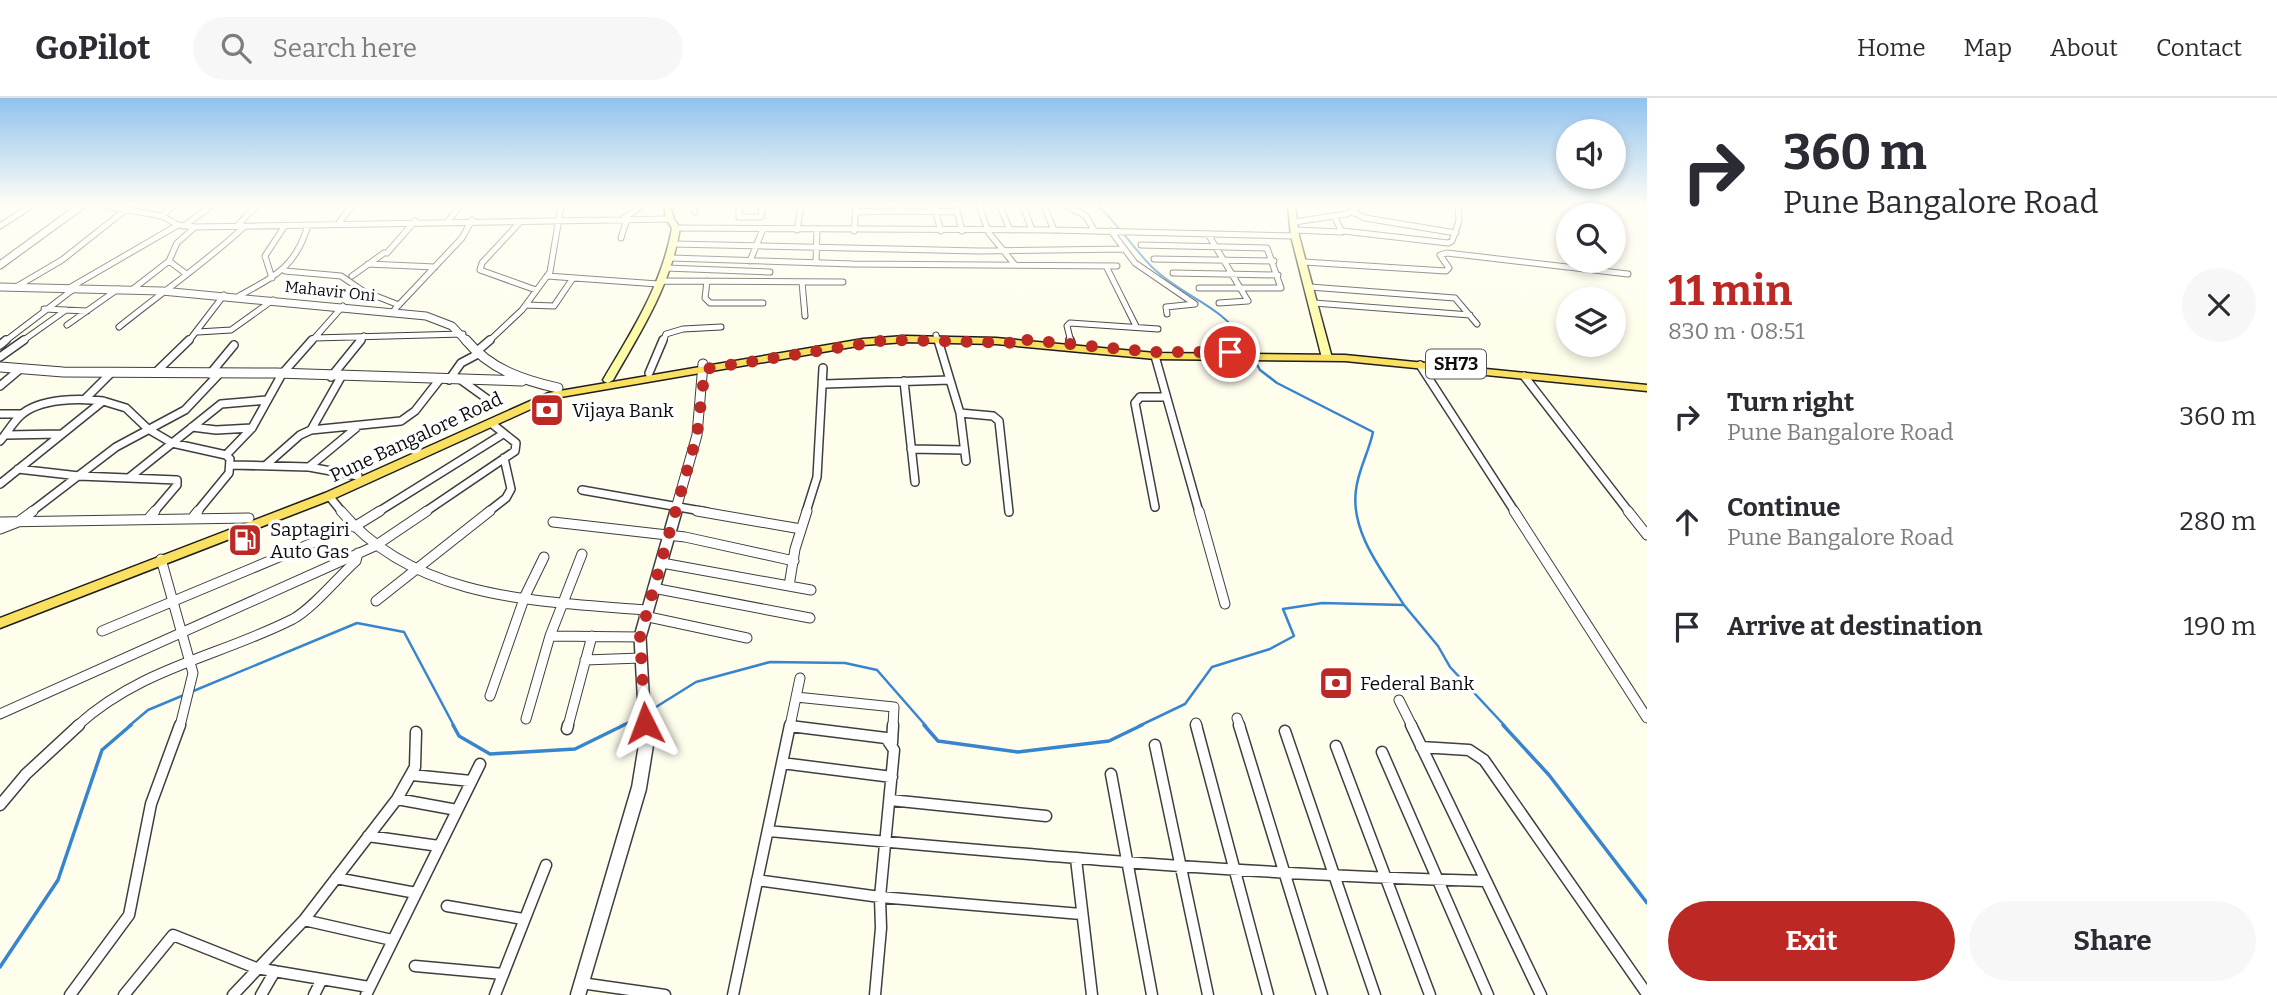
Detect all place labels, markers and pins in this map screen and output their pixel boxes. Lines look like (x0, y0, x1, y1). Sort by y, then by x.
pin (1200, 322, 1260, 382)
bank icon: Vijaya Bank (528, 391, 566, 429)
place label: Vijaya Bank (572, 399, 674, 422)
place label: Saptagiri Auto Gas (270, 518, 350, 563)
fuel station icon: Saptagiri Auto Gas (226, 521, 264, 559)
bank icon: Federal Bank (1317, 664, 1355, 702)
place label: Federal Bank (1360, 672, 1475, 695)

